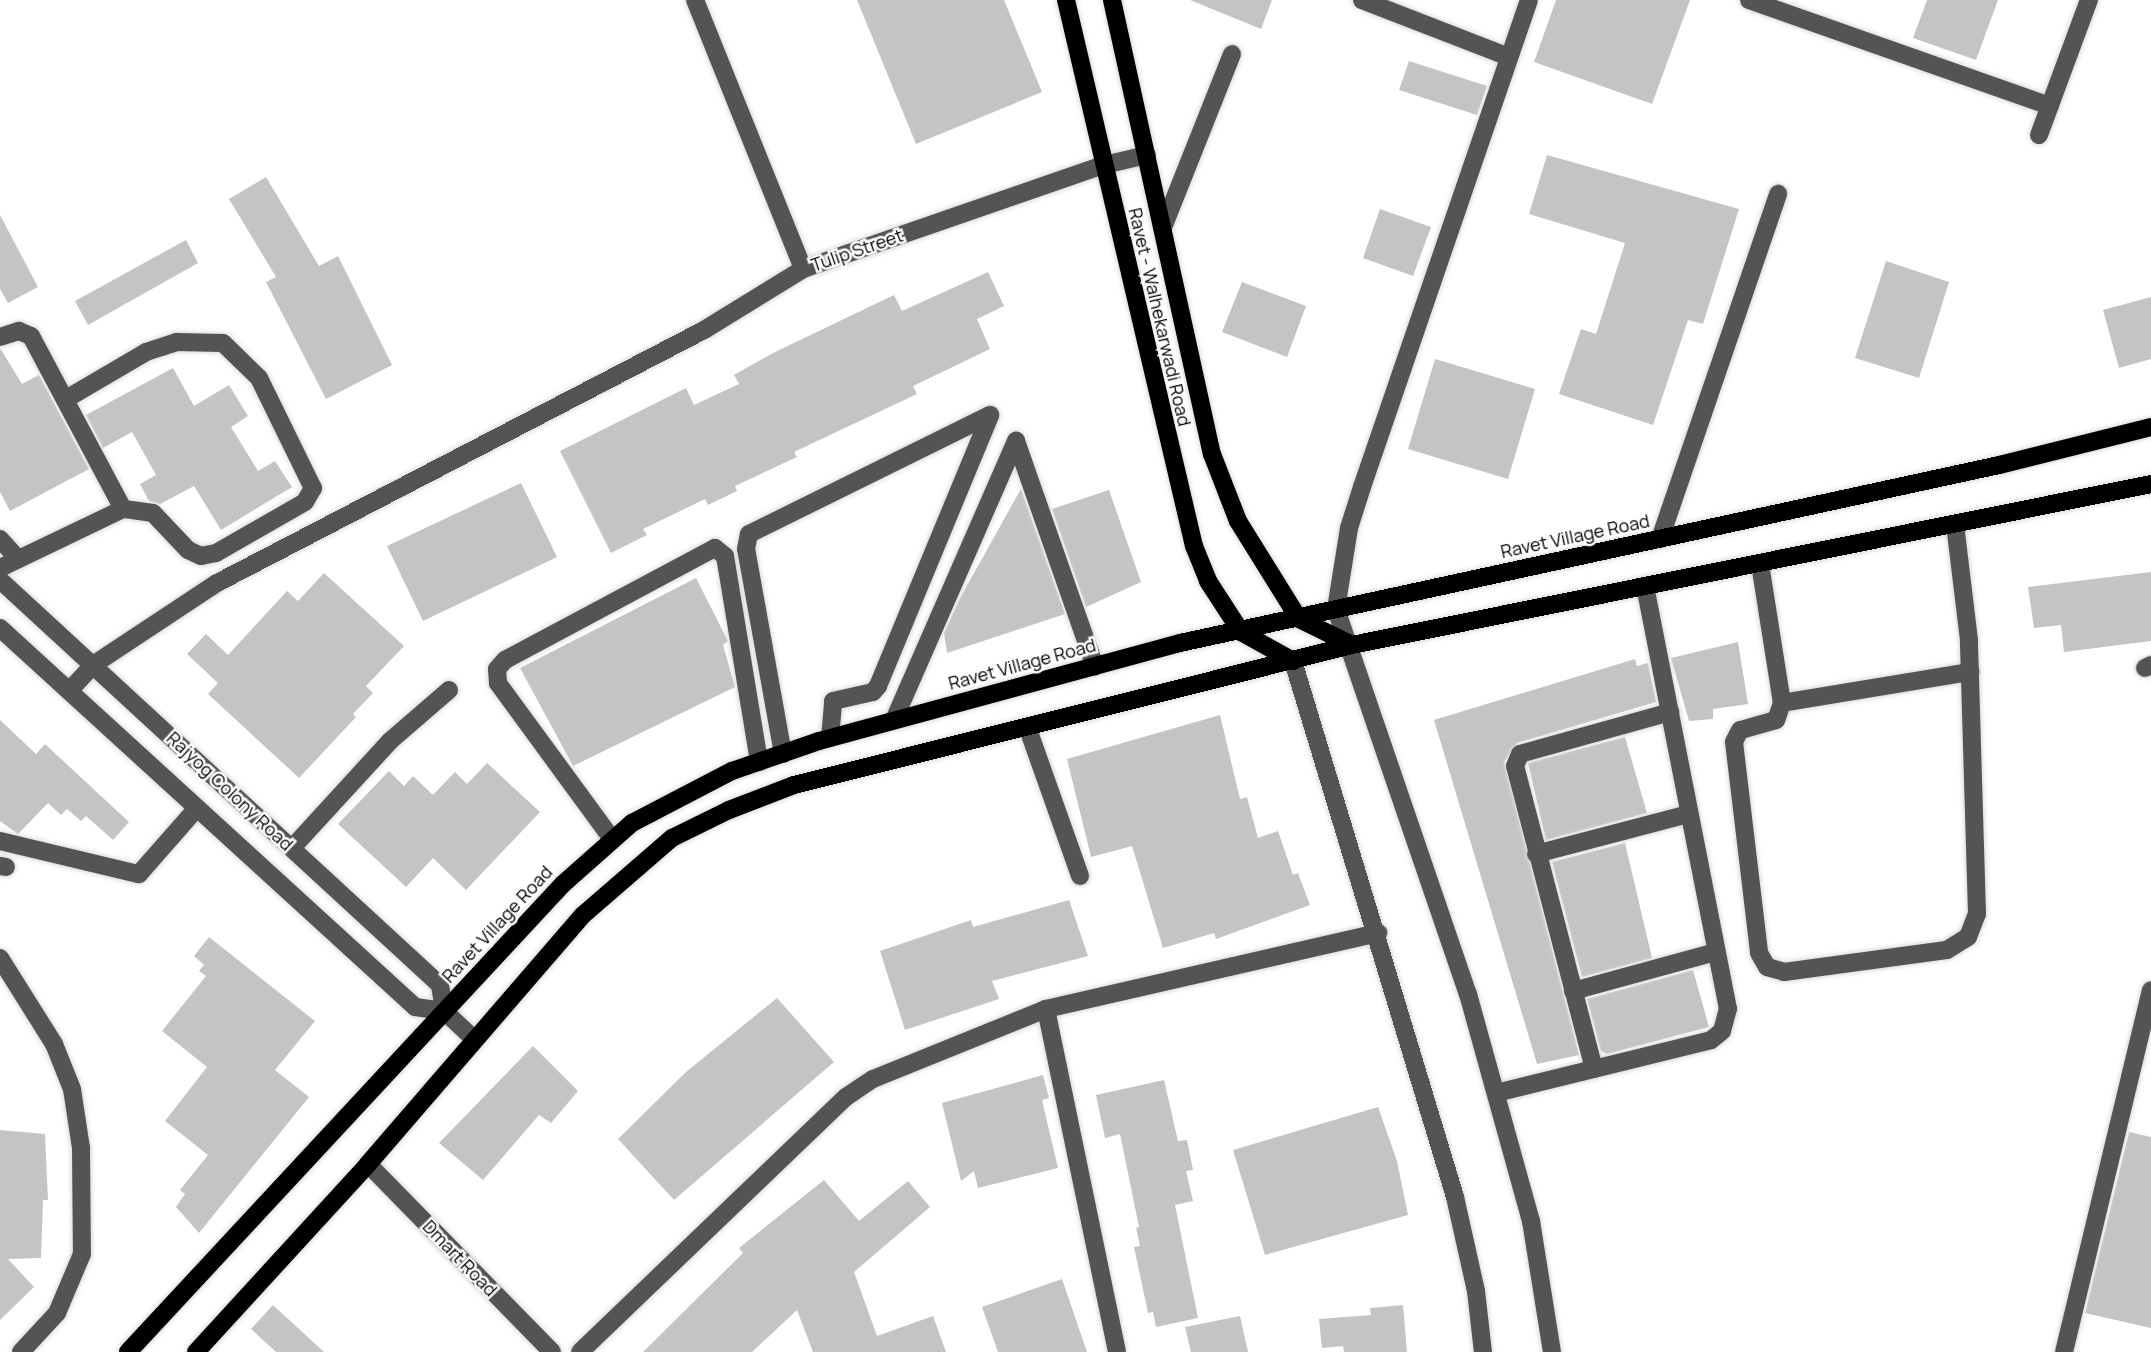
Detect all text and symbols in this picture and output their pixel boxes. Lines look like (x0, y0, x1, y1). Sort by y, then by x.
street label: Ravet - Walhekarwadi Road (1124, 206, 1196, 428)
street label: Tulip Street (808, 224, 906, 276)
street label: Ravet Village Road (1499, 510, 1651, 562)
street label: Ravet Village Road (946, 634, 1098, 694)
street label: Rajyog Colony Road (163, 727, 297, 855)
street label: Ravet Village Road (437, 861, 557, 987)
street label: Dmart Road (418, 1215, 502, 1301)

